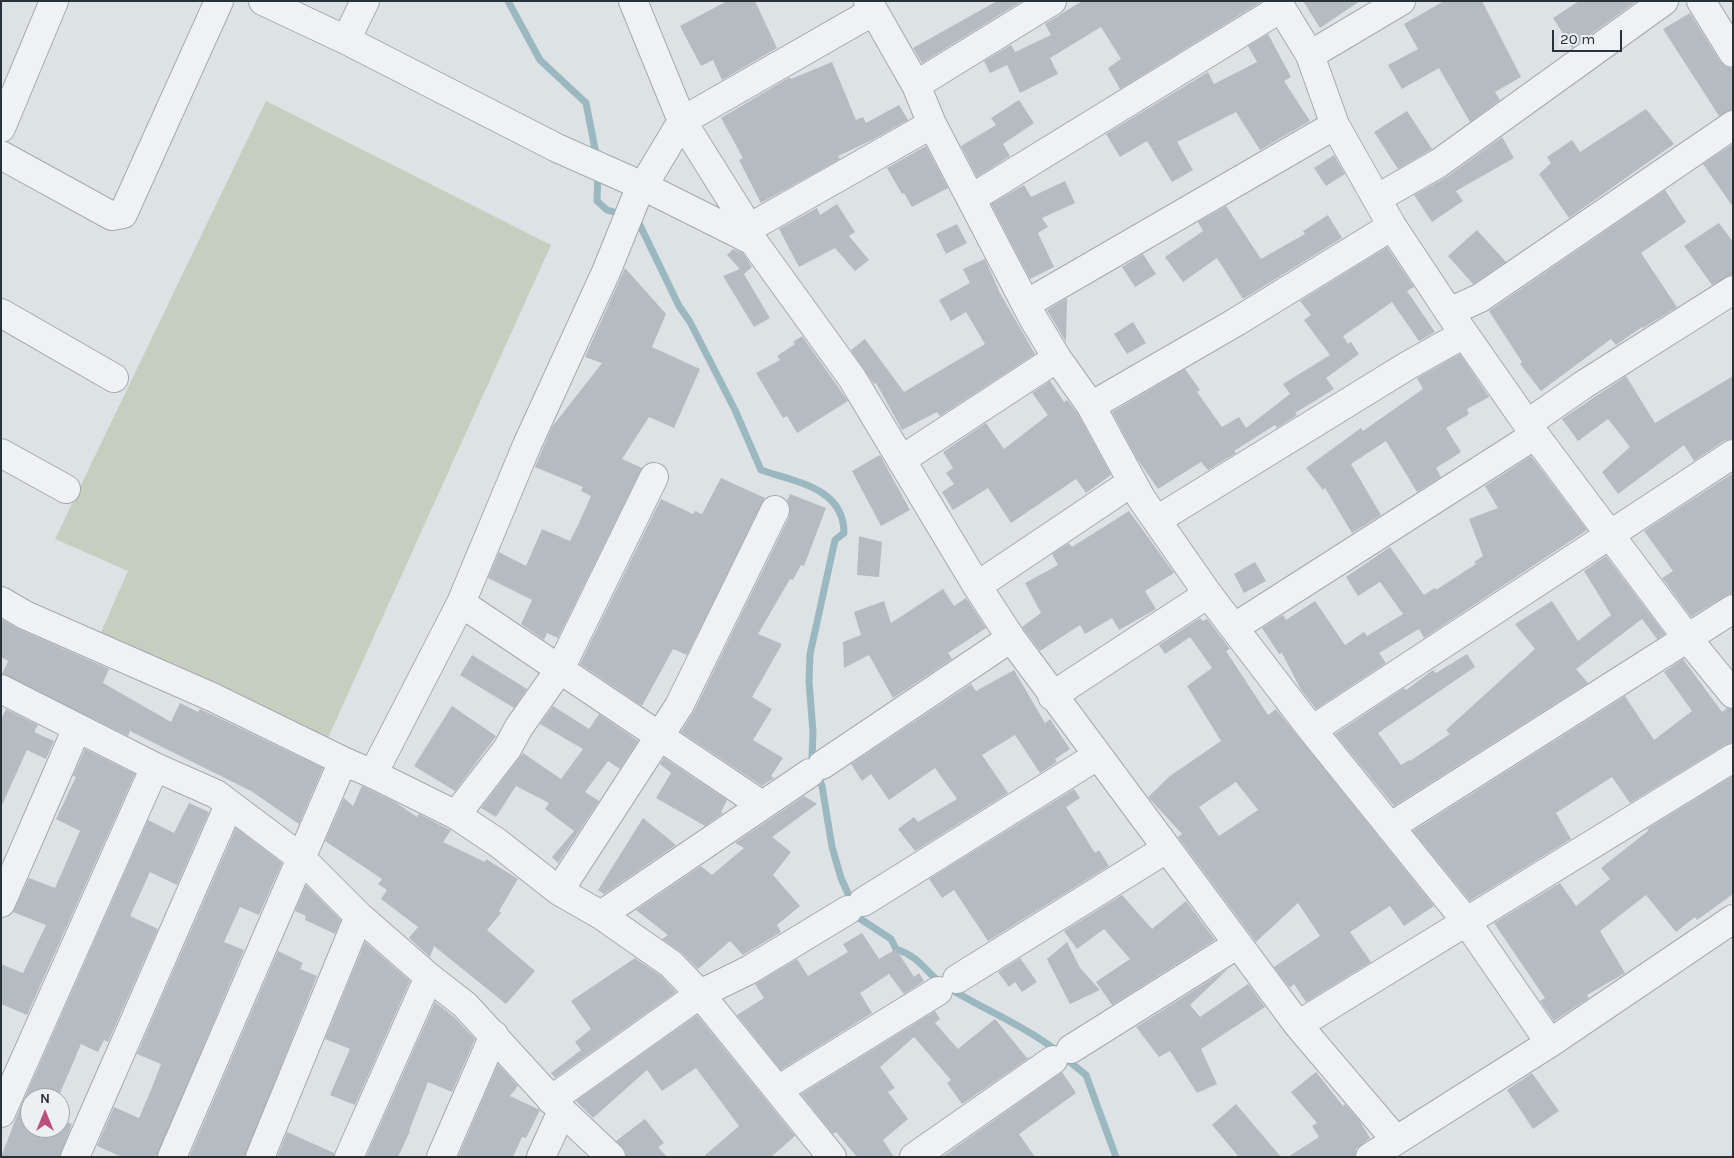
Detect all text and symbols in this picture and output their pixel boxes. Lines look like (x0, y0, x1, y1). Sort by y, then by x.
scale bar (1554, 20, 1624, 52)
text: 20 m (1560, 30, 1595, 48)
north arrow (20, 1088, 70, 1138)
text: N (40, 1090, 50, 1107)

